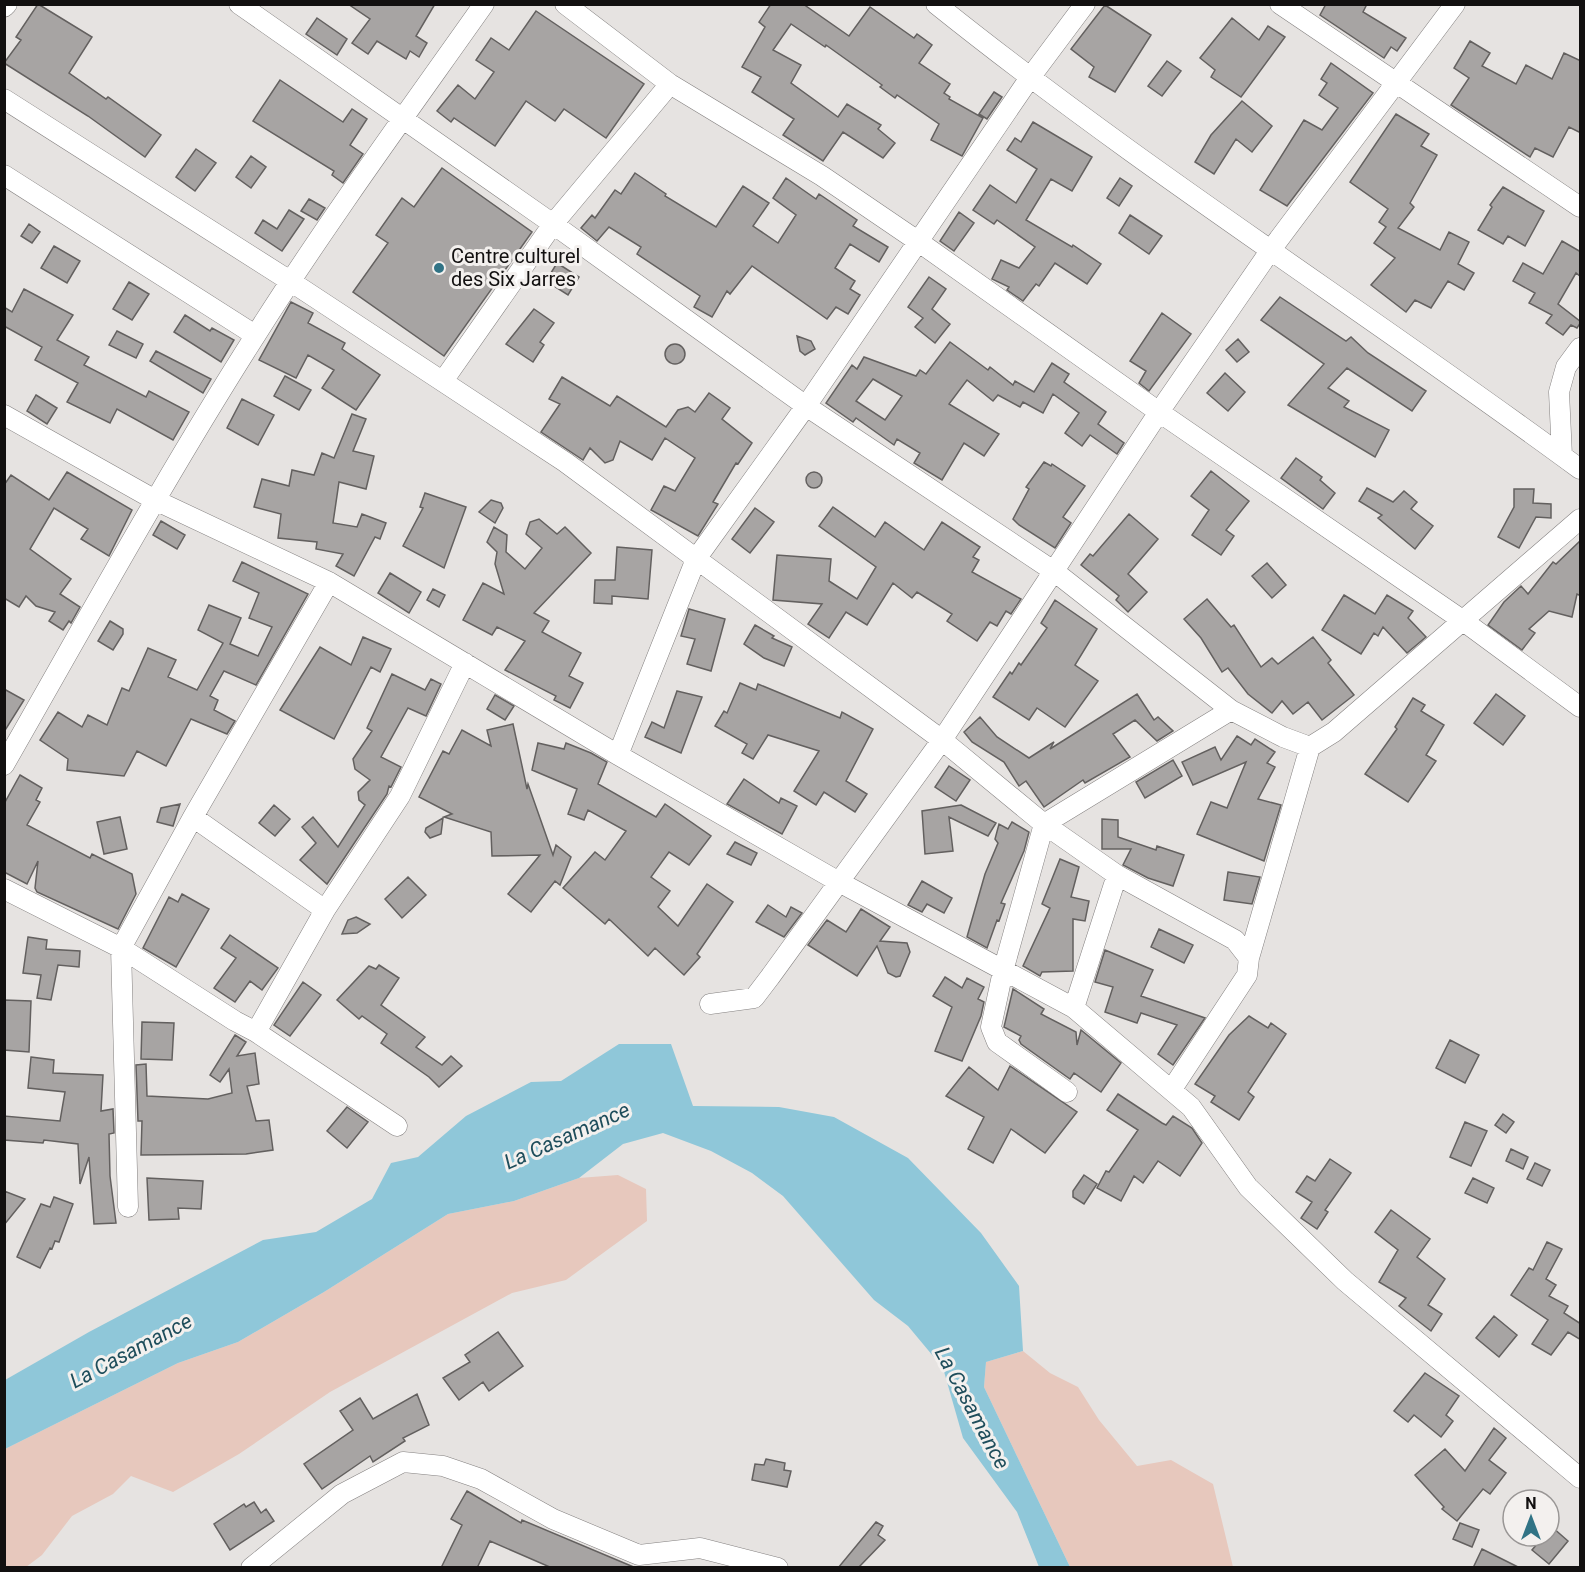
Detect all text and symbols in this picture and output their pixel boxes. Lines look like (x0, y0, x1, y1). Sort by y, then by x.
place label: Centre culturel des Six Jarres (451, 244, 580, 291)
marker: Centre culturel des Six Jarres (432, 261, 446, 275)
water label: La Casamance (501, 1098, 634, 1174)
water label: La Casamance (66, 1309, 196, 1393)
water label: La Casamance (930, 1343, 1014, 1473)
north arrow (1501, 1488, 1561, 1548)
text: N (1525, 1494, 1537, 1513)

